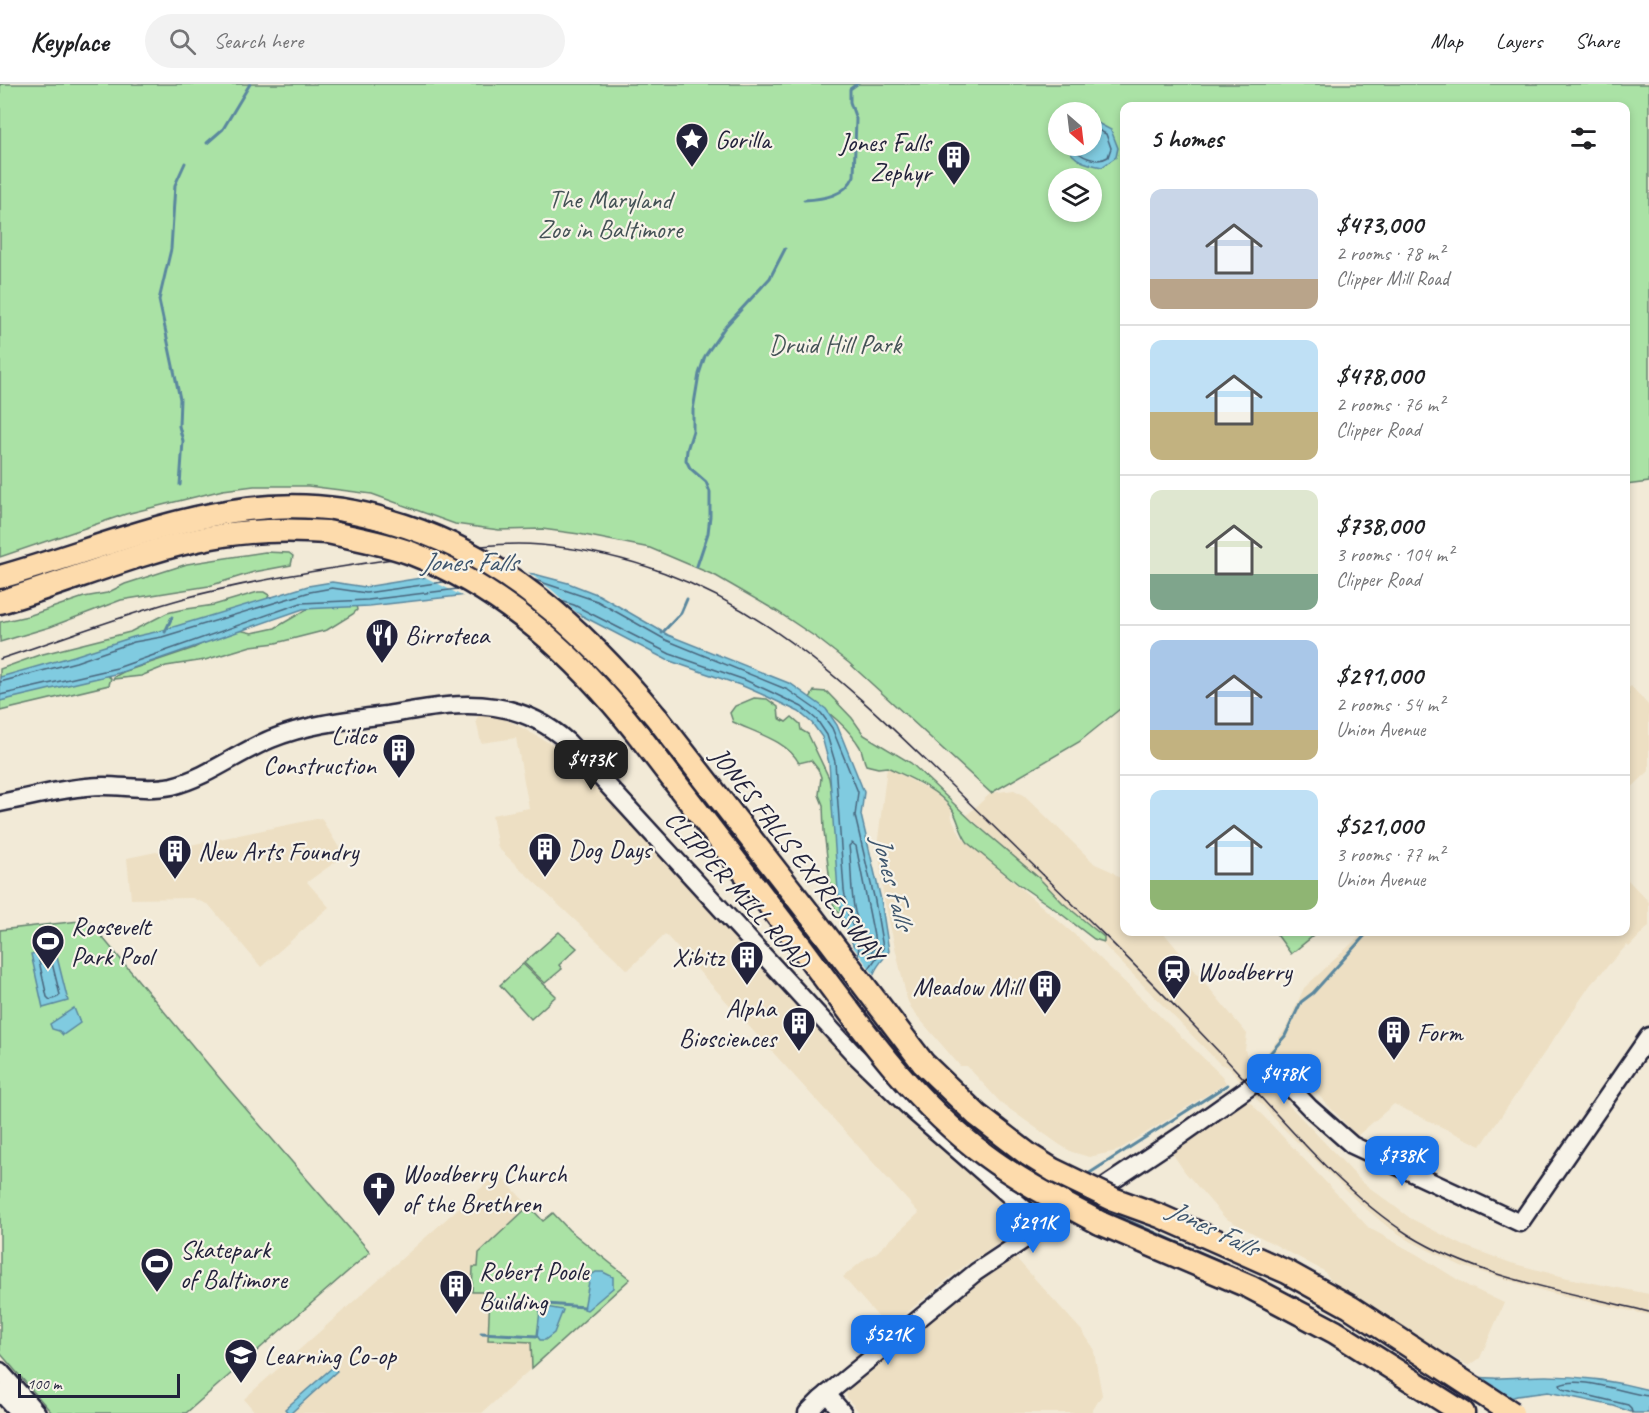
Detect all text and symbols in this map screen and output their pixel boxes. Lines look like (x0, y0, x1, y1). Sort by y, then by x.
search box (145, 14, 565, 68)
text: Keyplace (30, 24, 109, 59)
icon: search (166, 25, 199, 58)
text: Search here (214, 27, 303, 55)
text: Map (1430, 28, 1463, 54)
text: Layers (1496, 28, 1542, 54)
text: Share (1575, 28, 1619, 54)
north arrow (1048, 102, 1102, 156)
map controls (1048, 102, 1102, 222)
place icon: Gorilla (674, 121, 710, 168)
text: 5 homes (1150, 122, 1223, 155)
icon: filters (1567, 122, 1600, 155)
place label: Gorilla (715, 123, 773, 156)
place label: Jones Falls Zephyr (837, 126, 934, 189)
building icon: Jones Falls Zephyr (936, 139, 972, 186)
button: layers (1048, 168, 1102, 222)
park label: The Maryland Zoo in Baltimore (538, 183, 685, 246)
text: $473,000 (1336, 208, 1423, 241)
icon: home (1198, 213, 1270, 285)
text: 2 rooms · 78 m² (1336, 241, 1444, 266)
text: Clipper Mill Road (1336, 266, 1449, 291)
park label: Druid Hill Park (769, 328, 903, 361)
text: $478,000 (1336, 359, 1423, 392)
icon: home (1198, 364, 1270, 436)
text: 2 rooms · 76 m² (1336, 392, 1444, 417)
text: Clipper Road (1336, 417, 1421, 442)
text: $738,000 (1336, 509, 1423, 542)
icon: home (1198, 514, 1270, 586)
text: 3 rooms · 104 m² (1336, 542, 1453, 567)
water label: Jones Falls (419, 545, 521, 579)
text: Clipper Road (1336, 567, 1421, 592)
restaurant icon: Birroteca (364, 617, 400, 664)
place label: Birroteca (405, 619, 491, 652)
text: $291,000 (1336, 659, 1423, 692)
icon: home (1198, 664, 1270, 736)
text: 2 rooms · 54 m² (1336, 692, 1444, 717)
text: Union Avenue (1336, 717, 1425, 742)
place label: Lidco Construction (263, 719, 379, 782)
building icon: Lidco Construction (381, 732, 417, 779)
street label: JONES FALLS EXPRESSWAY (702, 739, 894, 971)
pin: $473K (549, 740, 633, 791)
text: $473K (568, 747, 614, 772)
street label: CLIPPER MILL ROAD (658, 803, 819, 977)
text: $521,000 (1336, 809, 1423, 842)
icon: home (1198, 814, 1270, 886)
water label: Jones Falls (864, 830, 923, 937)
building icon: Dog Days (527, 831, 563, 878)
building icon: New Arts Foundry (157, 833, 193, 880)
place label: Dog Days (568, 833, 653, 866)
place label: New Arts Foundry (198, 835, 361, 868)
text: 3 rooms · 77 m² (1336, 842, 1444, 867)
text: Union Avenue (1336, 867, 1425, 892)
place label: Roosevelt Park Pool (71, 910, 158, 973)
sports icon: Roosevelt Park Pool (30, 923, 66, 970)
building icon: Xibitz (729, 939, 765, 986)
place label: Xibitz (672, 941, 726, 974)
station icon: Woodberry (1156, 953, 1192, 1000)
place label: Woodberry (1197, 955, 1294, 988)
building icon: Meadow Mill (1027, 968, 1063, 1015)
place label: Meadow Mill (913, 970, 1027, 1003)
place label: Alpha Biosciences (679, 992, 778, 1055)
building icon: Alpha Biosciences (781, 1005, 817, 1052)
building icon: Form (1376, 1014, 1412, 1061)
place label: Form (1417, 1016, 1465, 1049)
pin: $478K (1242, 1054, 1326, 1105)
text: $478K (1261, 1061, 1307, 1086)
pin: $738K (1360, 1136, 1444, 1187)
text: $738K (1379, 1143, 1425, 1168)
place label: Woodberry Church of the Brethren (402, 1157, 568, 1220)
church icon: Woodberry Church of the Brethren (361, 1170, 397, 1217)
water label: Jones Falls (1161, 1191, 1268, 1266)
pin: $291K (991, 1203, 1075, 1254)
text: $291K (1010, 1210, 1056, 1235)
place label: Skatepark of Baltimore (180, 1233, 288, 1296)
sports icon: Skatepark of Baltimore (139, 1246, 175, 1293)
place label: Robert Poole Building (479, 1255, 590, 1318)
building icon: Robert Poole Building (438, 1268, 474, 1315)
pin: $521K (846, 1315, 930, 1366)
text: $521K (865, 1322, 911, 1347)
school or university icon: Learning Co-op (223, 1337, 259, 1384)
place label: Learning Co-op (264, 1339, 397, 1372)
scale bar (18, 1371, 180, 1398)
text: 100 m (27, 1374, 61, 1394)

